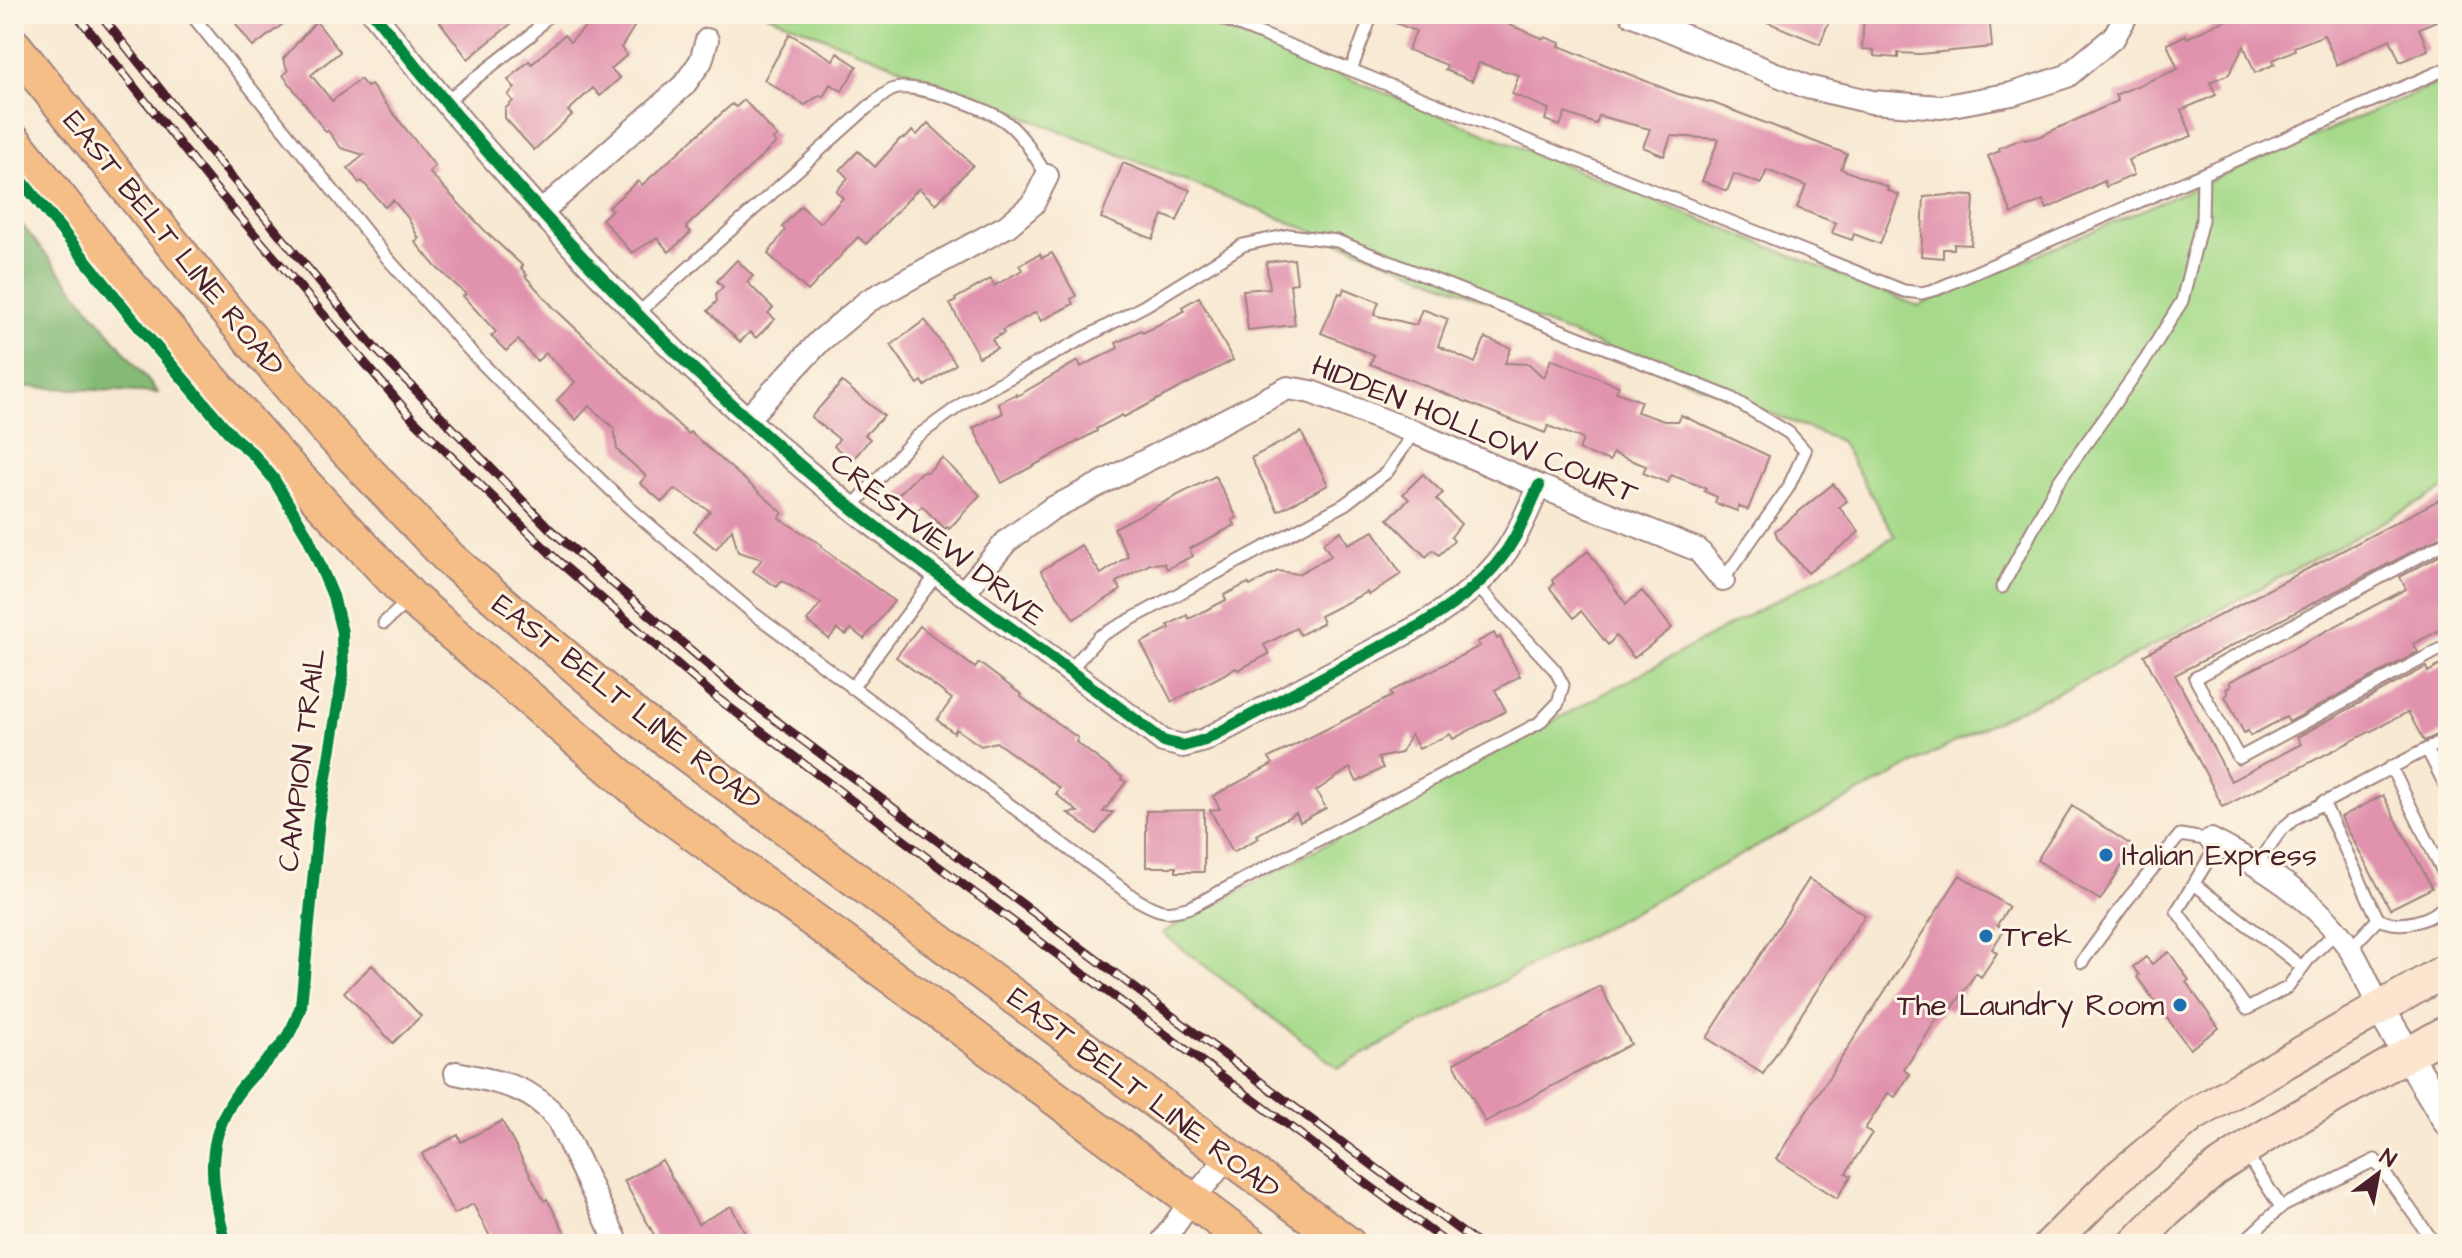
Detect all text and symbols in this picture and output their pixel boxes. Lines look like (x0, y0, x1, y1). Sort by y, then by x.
street label: EAST BELT LINE ROAD (53, 102, 294, 386)
street label: HIDDEN HOLLOW COURT (1305, 345, 1644, 515)
street label: CRESTVIEW DRIVE (821, 443, 1054, 637)
street label: EAST BELT LINE ROAD (483, 584, 770, 821)
street label: CAMPION TRAIL (267, 646, 337, 874)
place label: Italian Express (2122, 835, 2317, 877)
marker: Italian Express (2097, 846, 2115, 864)
place label: Trek (2002, 916, 2072, 958)
marker: Trek (1977, 927, 1995, 945)
street label: EAST BELT LINE ROAD (998, 977, 1288, 1210)
place label: The Laundry Room (1897, 985, 2165, 1028)
marker: The Laundry Room (2171, 996, 2189, 1014)
north arrow (2338, 1134, 2418, 1214)
text: N (2374, 1142, 2402, 1175)

